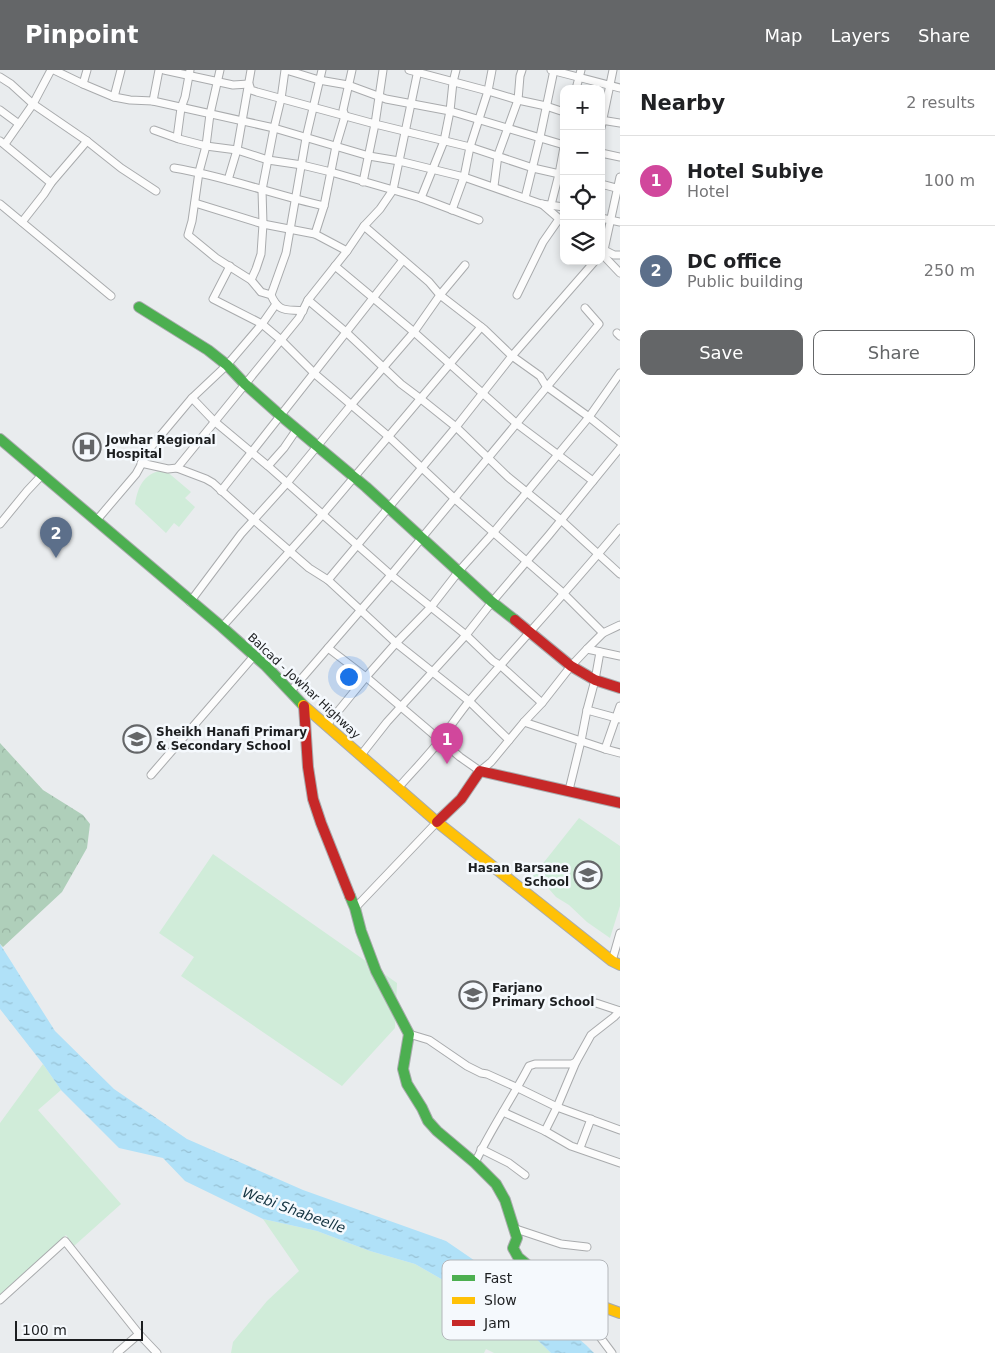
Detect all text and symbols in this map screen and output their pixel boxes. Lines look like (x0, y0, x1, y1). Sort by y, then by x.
text: Pinpoint (25, 21, 138, 49)
text: Map (764, 25, 802, 46)
text: Layers (830, 25, 890, 46)
text: Share (918, 25, 970, 46)
map controls (560, 85, 605, 265)
button: + (560, 85, 605, 130)
text: Nearby (640, 91, 725, 115)
text: 2 results (906, 93, 975, 112)
button: − (560, 130, 605, 175)
text: Hotel Subiye (687, 160, 824, 182)
text: 1 (650, 171, 662, 190)
text: 100 m (924, 171, 975, 190)
button: locate (560, 175, 605, 220)
text: Hotel (687, 182, 729, 201)
button: layers (560, 220, 605, 265)
text: DC office (687, 250, 782, 272)
text: 2 (650, 261, 662, 280)
text: 250 m (924, 261, 975, 280)
text: Public building (687, 272, 804, 291)
button: Save (640, 330, 803, 375)
button: Share (813, 330, 975, 375)
hospital icon: Jowhar Regional Hospital (72, 432, 102, 462)
place label: Jowhar Regional Hospital (105, 433, 216, 461)
pin: 2 (40, 517, 72, 558)
street label: Balcad - Jowhar Highway (245, 630, 363, 742)
your location (336, 664, 362, 690)
pin: 1 (431, 723, 463, 764)
school or university icon: Sheikh Hanafi Primary & Secondary School (122, 724, 152, 754)
place label: Sheikh Hanafi Primary & Secondary School (156, 725, 307, 753)
school or university icon: Hasan Barsane School (573, 860, 603, 890)
place label: Hasan Barsane School (468, 861, 569, 889)
school or university icon: Farjano Primary School (458, 980, 488, 1010)
place label: Farjano Primary School (492, 981, 594, 1009)
water label: Webi Shabeelle (240, 1184, 348, 1236)
legend (442, 1260, 608, 1340)
text: Fast (484, 1270, 513, 1286)
text: Slow (484, 1292, 517, 1308)
text: Jam (483, 1315, 510, 1331)
scale bar (15, 1318, 142, 1341)
text: 100 m (22, 1322, 67, 1338)

